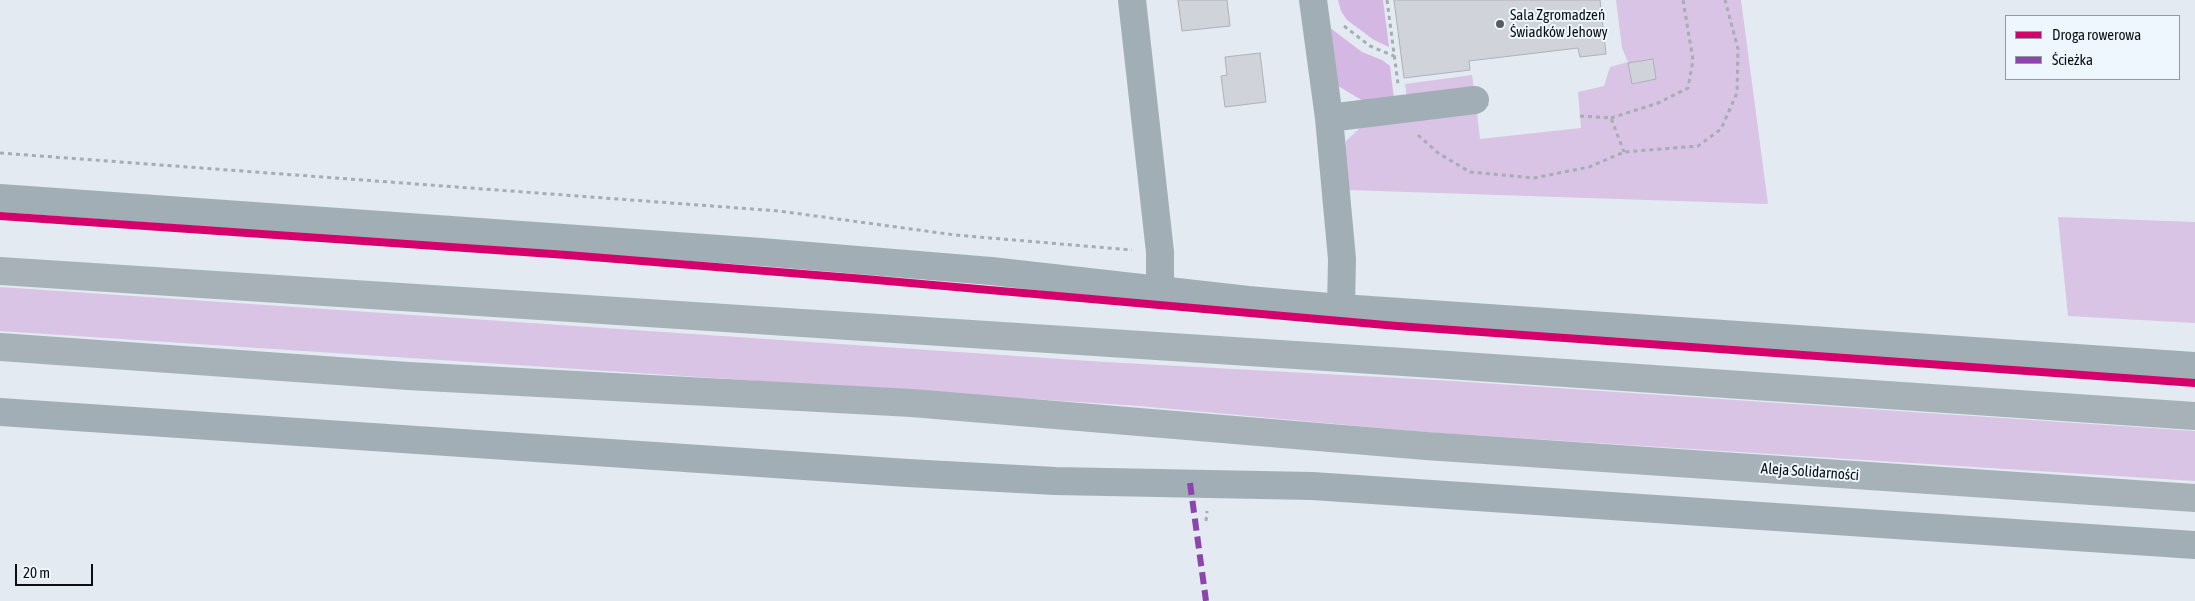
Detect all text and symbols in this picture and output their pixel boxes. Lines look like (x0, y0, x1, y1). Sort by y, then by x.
place label: Sala Zgromadzeń Świadków Jehowy (1510, 6, 1608, 41)
legend (2005, 15, 2180, 80)
marker: Sala Zgromadzeń Świadków Jehowy (1494, 18, 1506, 30)
text: Droga rowerowa (2052, 26, 2141, 43)
text: Ścieżka (2052, 51, 2093, 68)
street label: Aleja Solidarności (1760, 460, 1860, 484)
scale bar (18, 554, 95, 586)
text: 20 m (23, 564, 50, 581)

